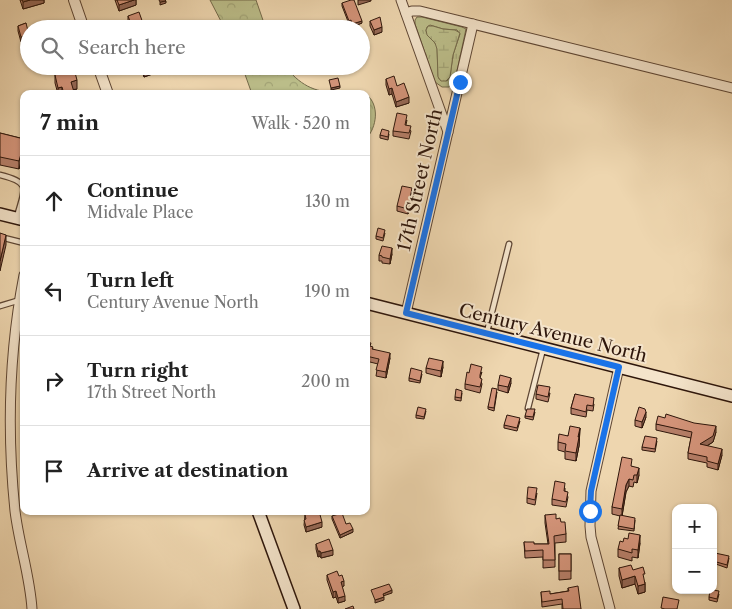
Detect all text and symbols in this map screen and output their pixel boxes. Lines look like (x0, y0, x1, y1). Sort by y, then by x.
search box (20, 20, 370, 75)
icon: search (38, 34, 66, 62)
text: Search here (78, 36, 186, 59)
route end (449, 71, 472, 94)
street label: 17th Street North (393, 107, 447, 253)
text: 7 min (40, 110, 99, 135)
text: Walk · 520 m (252, 113, 350, 133)
text: Continue (87, 179, 179, 202)
icon: ahead (40, 187, 68, 215)
text: 130 m (305, 191, 350, 211)
text: Midvale Place (87, 202, 193, 222)
text: Turn left (87, 269, 174, 292)
icon: left (40, 277, 68, 305)
text: 190 m (305, 281, 350, 301)
text: Century Avenue North (87, 292, 259, 312)
street label: Century Avenue North (457, 299, 649, 367)
text: Turn right (87, 359, 188, 382)
icon: right (40, 367, 68, 395)
text: 200 m (301, 371, 350, 391)
text: 17th Street North (87, 382, 216, 402)
icon: arrive (40, 457, 68, 485)
text: Arrive at destination (87, 459, 288, 482)
route start (579, 500, 602, 523)
map controls (672, 504, 717, 594)
button: + (672, 504, 717, 549)
button: − (672, 549, 717, 594)

